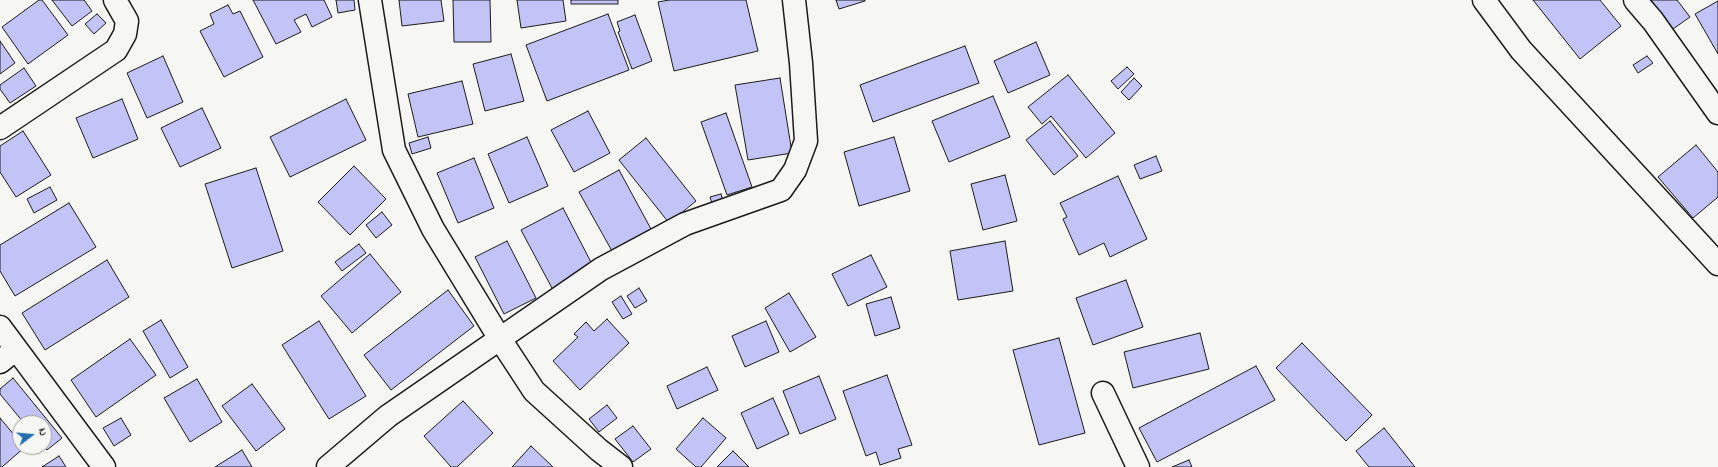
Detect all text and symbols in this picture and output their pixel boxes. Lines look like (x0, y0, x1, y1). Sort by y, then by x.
north arrow (12, 415, 52, 455)
text: N (34, 426, 51, 438)

